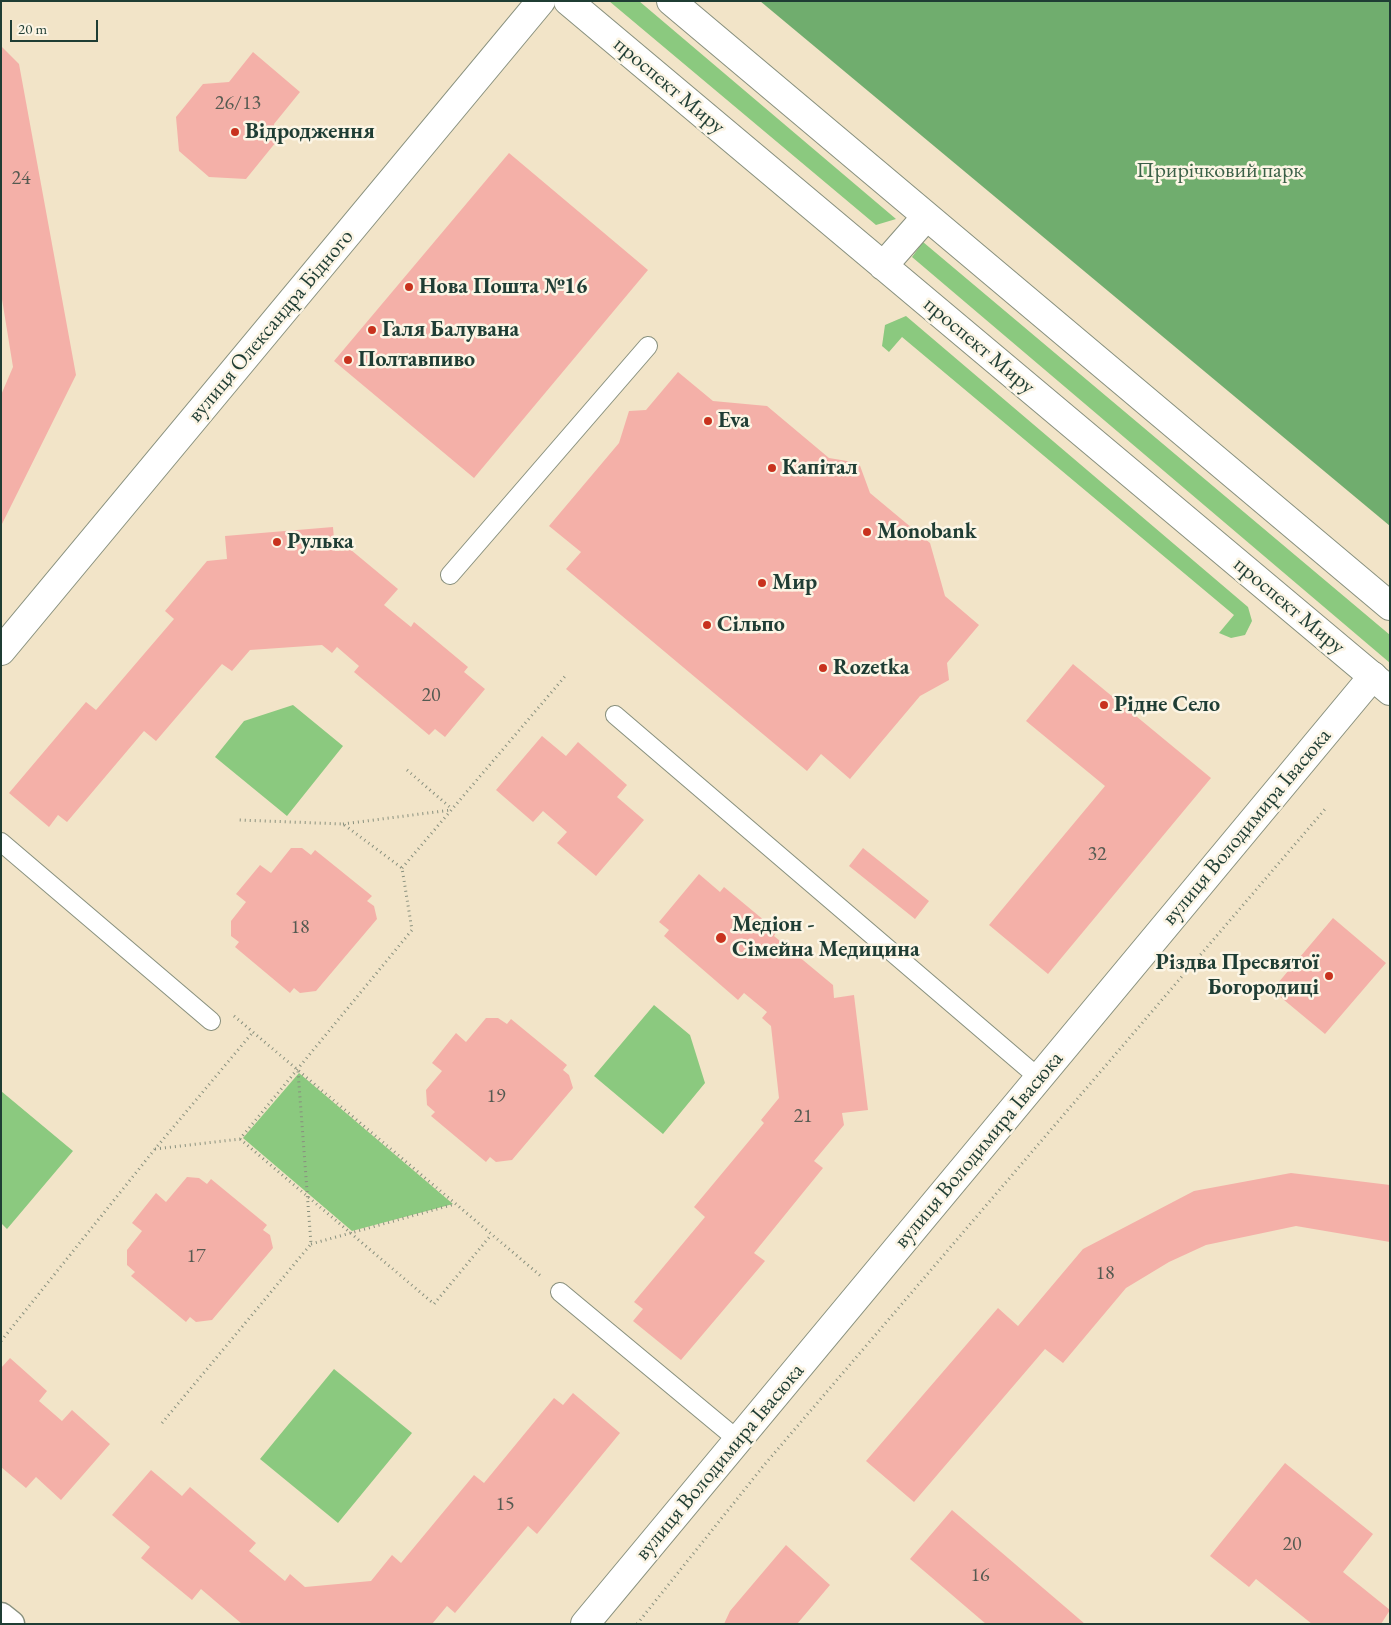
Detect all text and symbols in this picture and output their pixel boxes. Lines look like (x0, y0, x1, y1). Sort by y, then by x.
scale bar (12, 10, 100, 42)
text: 20 m (18, 19, 47, 38)
street label: проспект Миру (608, 32, 730, 140)
house number: 26/13 (215, 92, 261, 116)
place label: Відродження (245, 119, 375, 145)
marker: Відродження (229, 126, 241, 138)
park label: Прирічковий парк (1136, 158, 1304, 184)
house number: 24 (11, 167, 31, 191)
street label: вулиця Олександра Бідного (183, 224, 359, 428)
place label: Нова Пошта №16 (419, 274, 587, 300)
marker: Нова Пошта №16 (403, 281, 415, 293)
street label: проспект Миру (918, 292, 1040, 400)
place label: Галя Балувана (382, 317, 519, 343)
marker: Галя Балувана (366, 324, 378, 336)
place label: Полтавпиво (358, 347, 475, 373)
marker: Полтавпиво (342, 354, 354, 366)
place label: Eva (718, 408, 750, 434)
marker: Eva (702, 415, 714, 427)
place label: Капітал (782, 455, 858, 481)
marker: Капітал (766, 462, 778, 474)
place label: Monobank (877, 519, 977, 545)
marker: Monobank (861, 526, 873, 538)
place label: Рулька (287, 529, 354, 555)
marker: Рулька (271, 536, 283, 548)
street label: проспект Миру (1228, 552, 1350, 660)
place label: Мир (772, 570, 817, 596)
marker: Мир (756, 577, 768, 589)
place label: Сільпо (717, 612, 785, 638)
marker: Сільпо (701, 619, 713, 631)
place label: Rozetka (833, 655, 909, 681)
marker: Rozetka (817, 662, 829, 674)
house number: 20 (421, 684, 441, 708)
place label: Рідне Село (1114, 692, 1220, 718)
marker: Рідне Село (1098, 699, 1110, 711)
street label: вулиця Володимира Івасюка (1157, 723, 1337, 931)
house number: 32 (1087, 843, 1107, 867)
place label: Медіон - Сімейна Медицина (732, 912, 920, 964)
house number: 18 (290, 916, 310, 940)
marker: Медіон - Сімейна Медицина (714, 931, 728, 945)
place label: Різдва Пресвятої Богородиці (1156, 950, 1319, 1001)
marker: Різдва Пресвятої Богородиці (1323, 970, 1335, 982)
street label: вулиця Володимира Івасюка (889, 1046, 1069, 1254)
house number: 19 (486, 1085, 506, 1109)
house number: 21 (793, 1105, 813, 1129)
house number: 17 (186, 1245, 206, 1269)
house number: 18 (1095, 1262, 1115, 1286)
street label: вулиця Володимира Івасюка (630, 1358, 810, 1566)
house number: 15 (495, 1493, 515, 1517)
house number: 20 (1282, 1533, 1302, 1557)
house number: 16 (970, 1564, 990, 1588)

